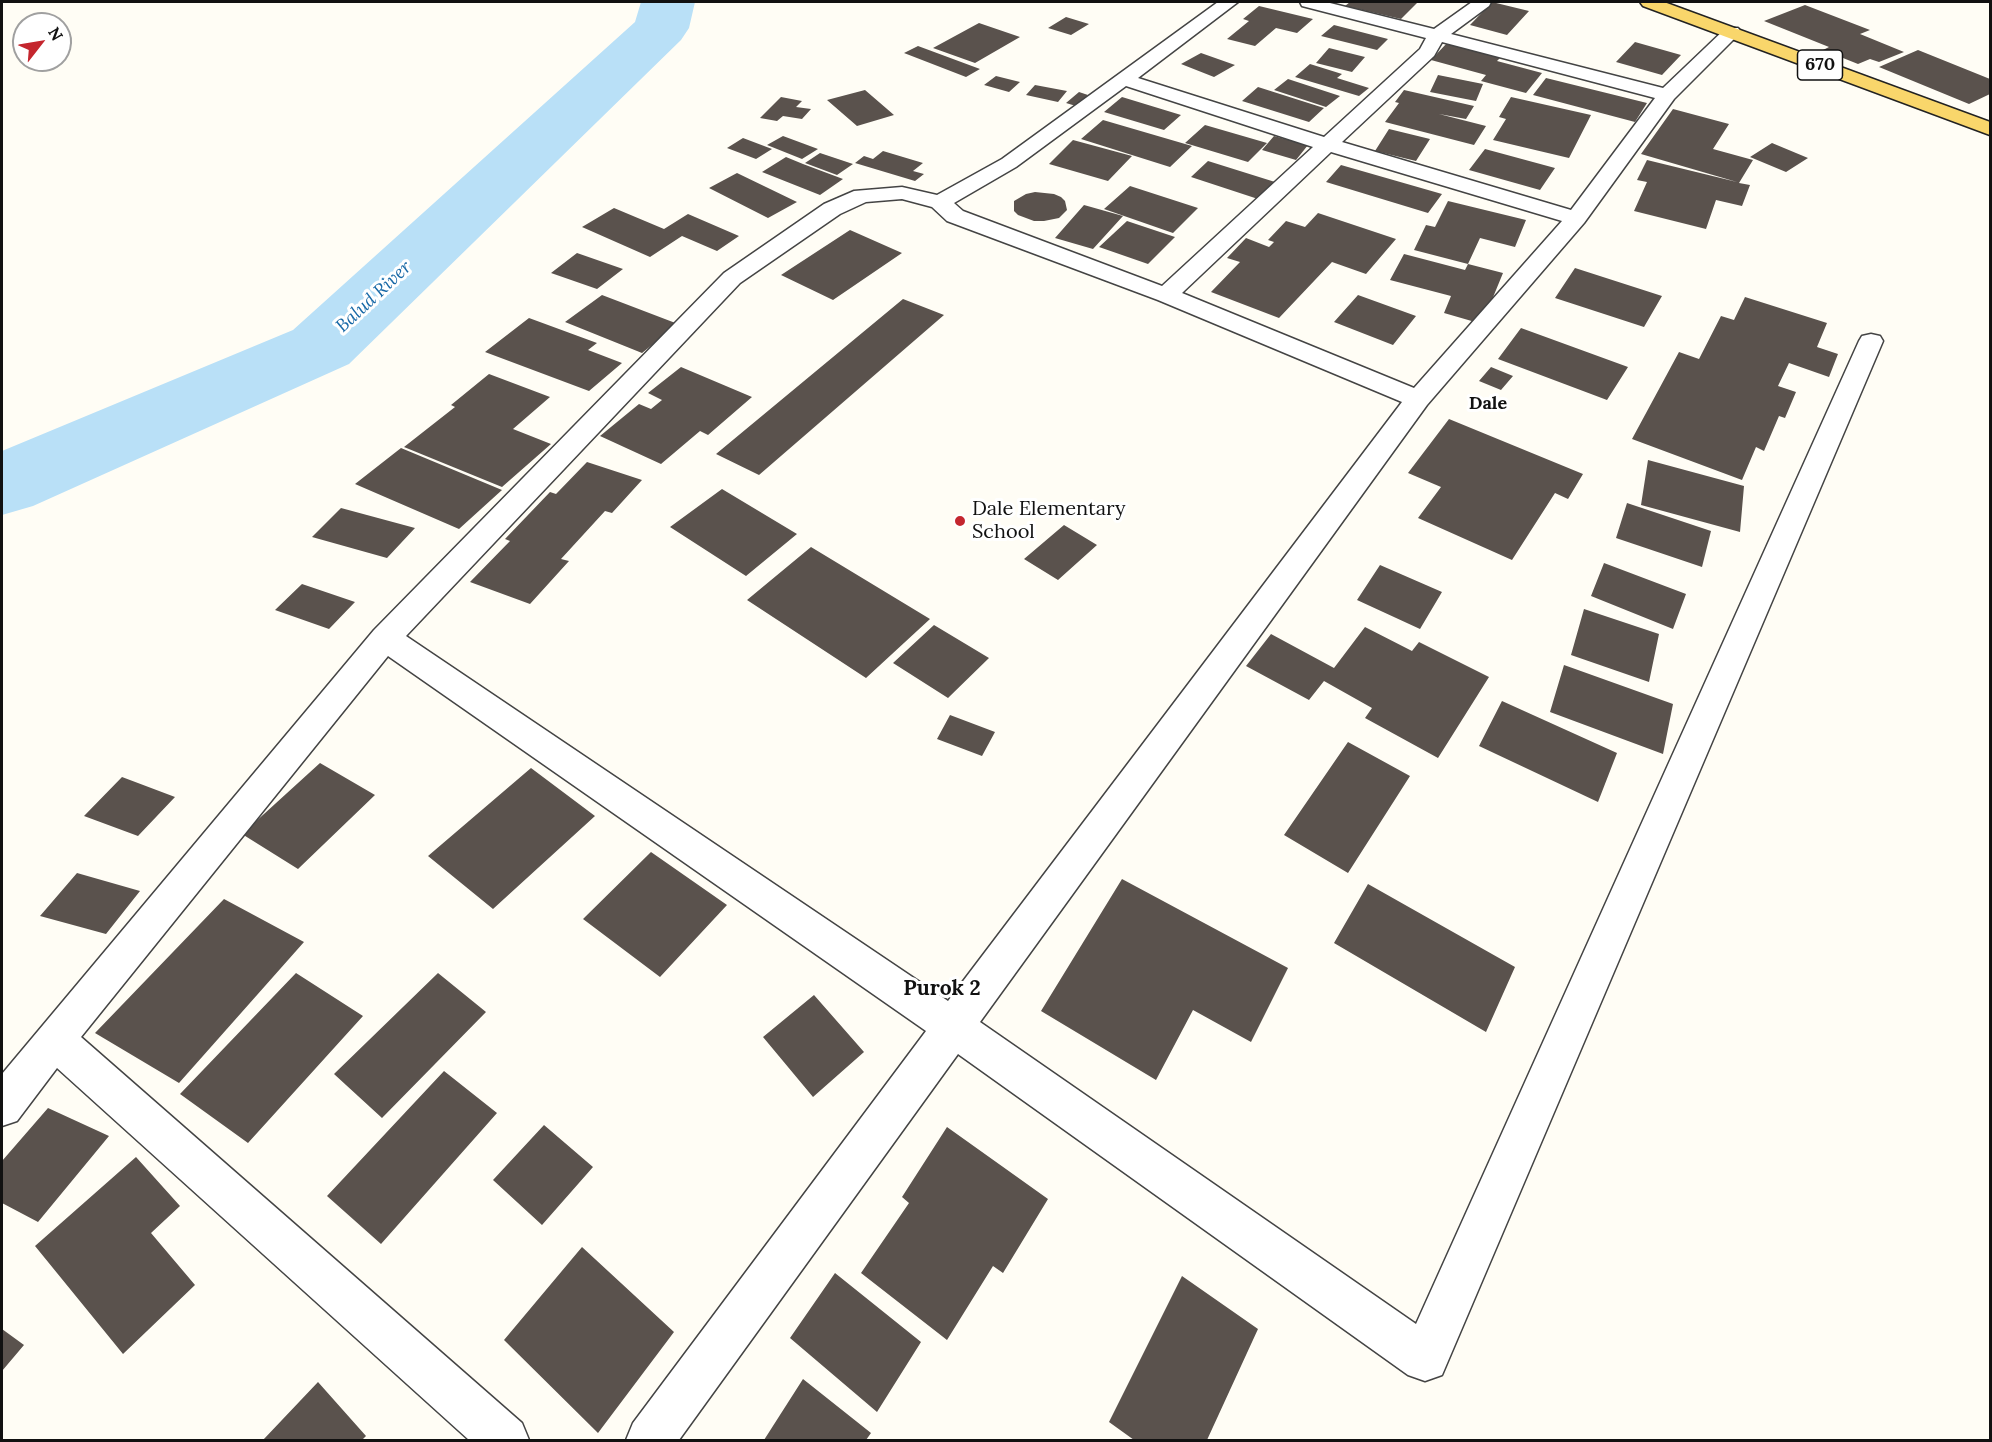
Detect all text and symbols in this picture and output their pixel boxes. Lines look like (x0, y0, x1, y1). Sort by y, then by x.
north arrow (12, 12, 72, 72)
text: N (44, 23, 67, 44)
road number: 670 (1798, 50, 1842, 80)
water label: Balud River (332, 257, 416, 337)
district label: Dale (1469, 393, 1507, 415)
place label: Dale Elementary School (972, 497, 1126, 544)
marker: Dale Elementary School (953, 514, 967, 528)
district label: Purok 2 (903, 976, 981, 1002)

